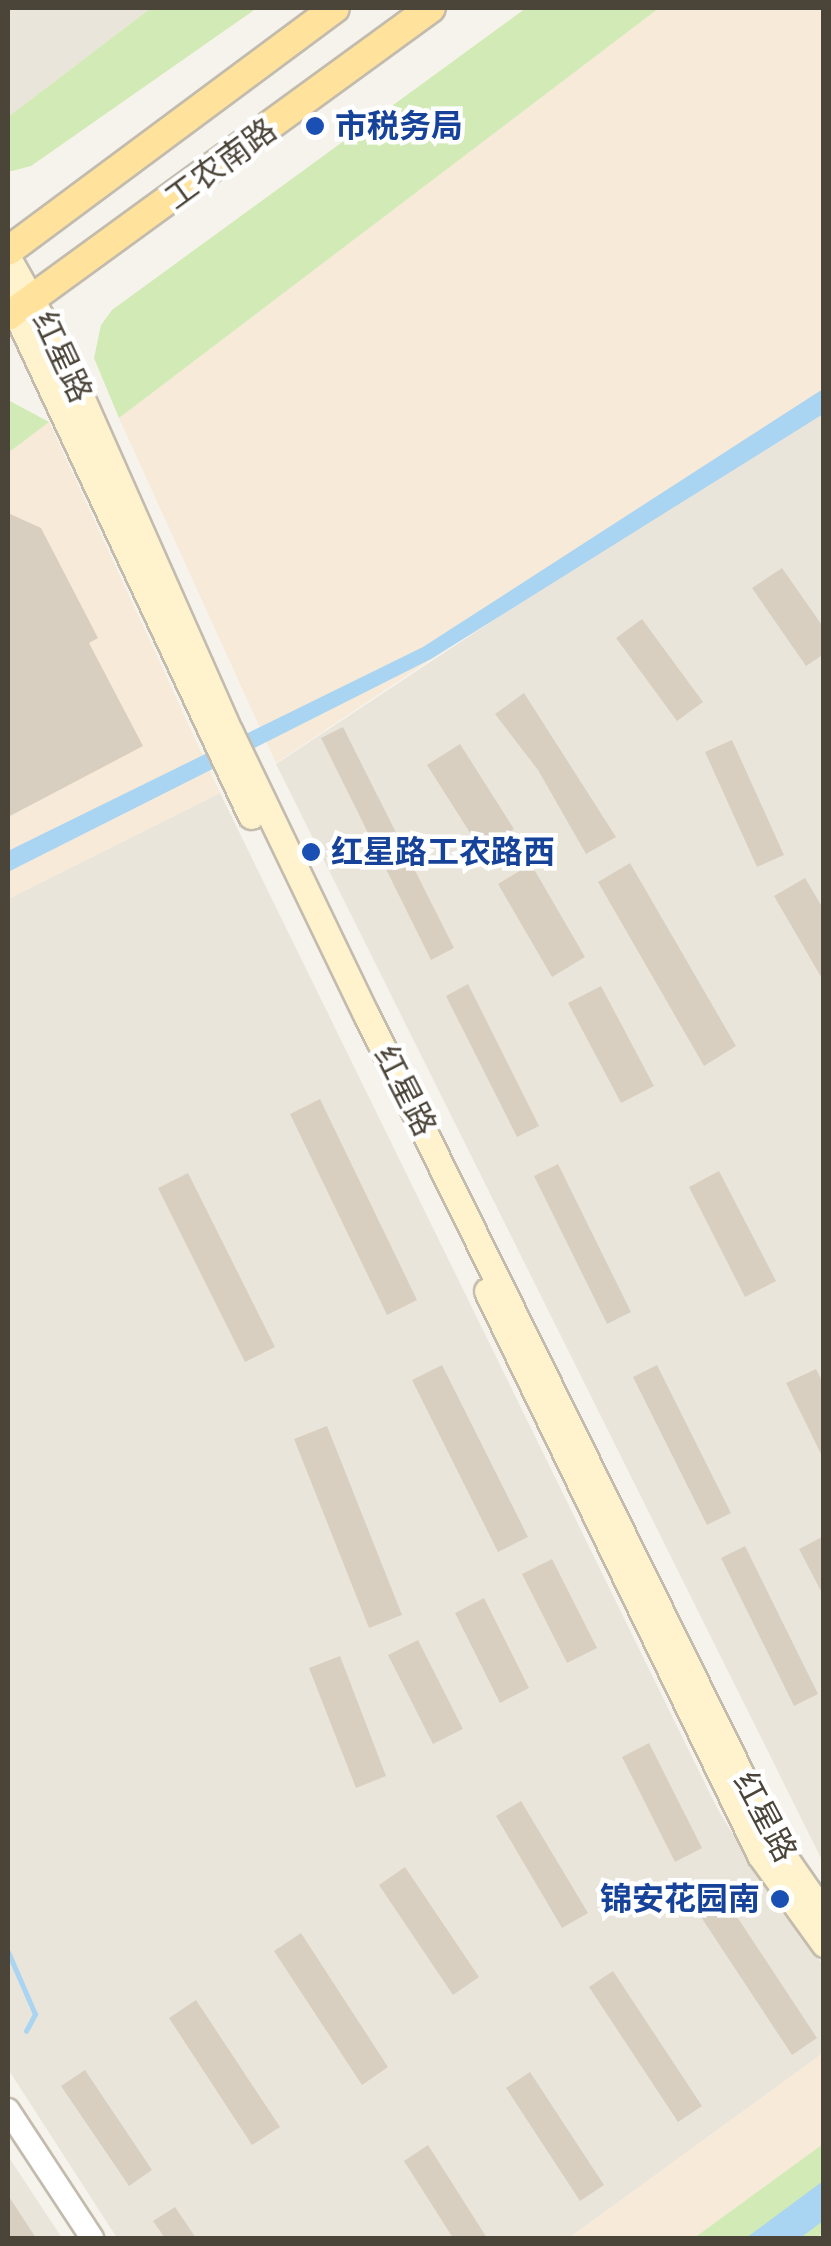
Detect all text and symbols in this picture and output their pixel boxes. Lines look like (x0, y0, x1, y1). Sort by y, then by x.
place label: 市税务局 (335, 107, 463, 145)
street label: 工农南路 (158, 111, 284, 217)
marker: 市税务局 (304, 115, 326, 137)
street label: 红星路 (24, 305, 100, 409)
place label: 红星路工农路西 (331, 833, 555, 871)
marker: 红星路工农路西 (300, 841, 322, 863)
street label: 红星路 (366, 1040, 444, 1142)
street label: 红星路 (726, 1766, 804, 1868)
place label: 锦安花园南 (600, 1880, 760, 1918)
marker: 锦安花园南 (769, 1888, 791, 1910)

